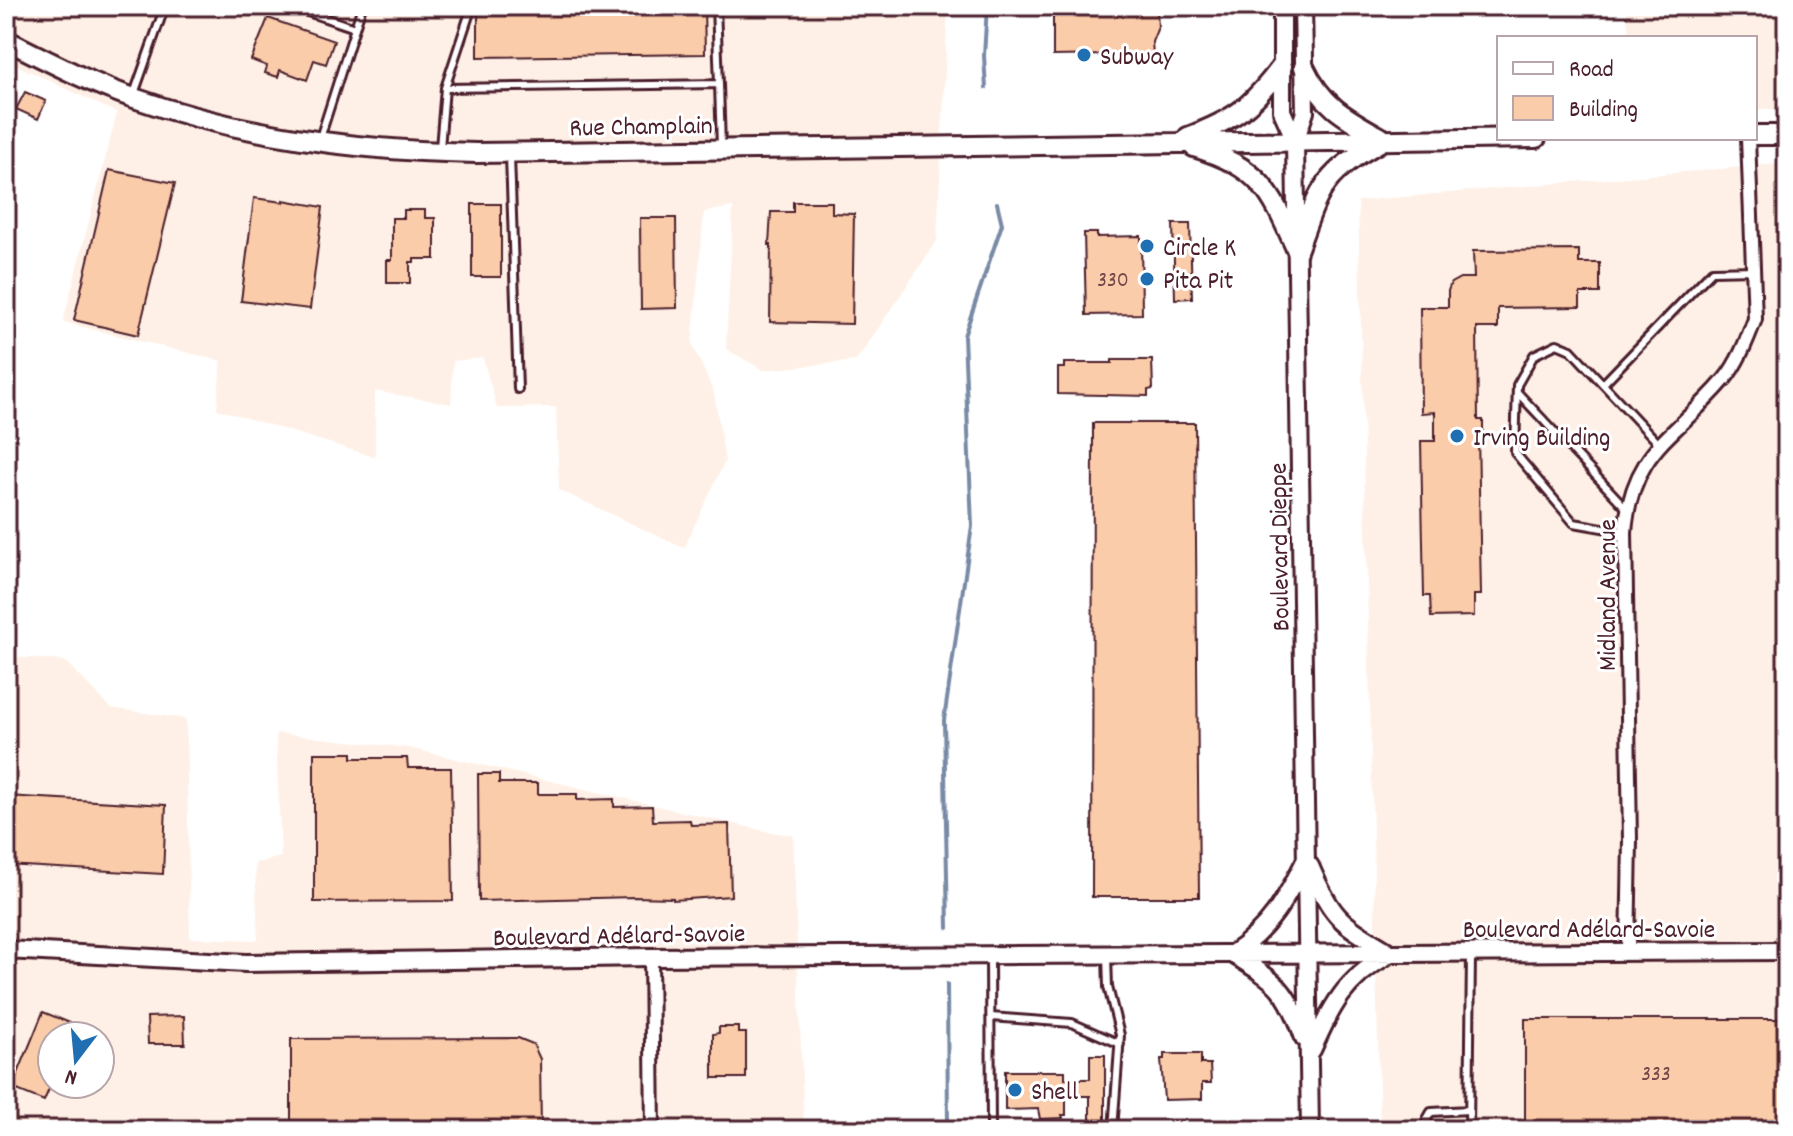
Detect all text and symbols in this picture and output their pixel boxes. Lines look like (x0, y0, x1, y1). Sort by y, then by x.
legend (1497, 36, 1757, 140)
place label: Subway (1100, 40, 1174, 77)
marker: Subway (1075, 46, 1093, 64)
text: Road (1569, 54, 1614, 88)
text: Building (1569, 94, 1638, 128)
street label: Rue Champlain (569, 109, 713, 148)
place label: Circle K (1163, 231, 1236, 268)
marker: Circle K (1138, 237, 1156, 255)
place label: Pita Pit (1163, 264, 1234, 301)
house number: 330 (1097, 266, 1129, 297)
marker: Pita Pit (1138, 270, 1156, 288)
place label: Irving Building (1473, 421, 1611, 458)
marker: Irving Building (1448, 427, 1466, 445)
street label: Boulevard Dieppe (1262, 462, 1301, 632)
street label: Midland Avenue (1591, 519, 1628, 671)
street label: Boulevard Adélard-Savoie (1463, 913, 1715, 950)
street label: Boulevard Adélard-Savoie (492, 917, 746, 958)
north arrow (36, 1020, 116, 1100)
text: N (62, 1059, 81, 1092)
house number: 333 (1641, 1060, 1671, 1091)
place label: Shell (1031, 1075, 1078, 1112)
marker: Shell (1006, 1081, 1024, 1099)

